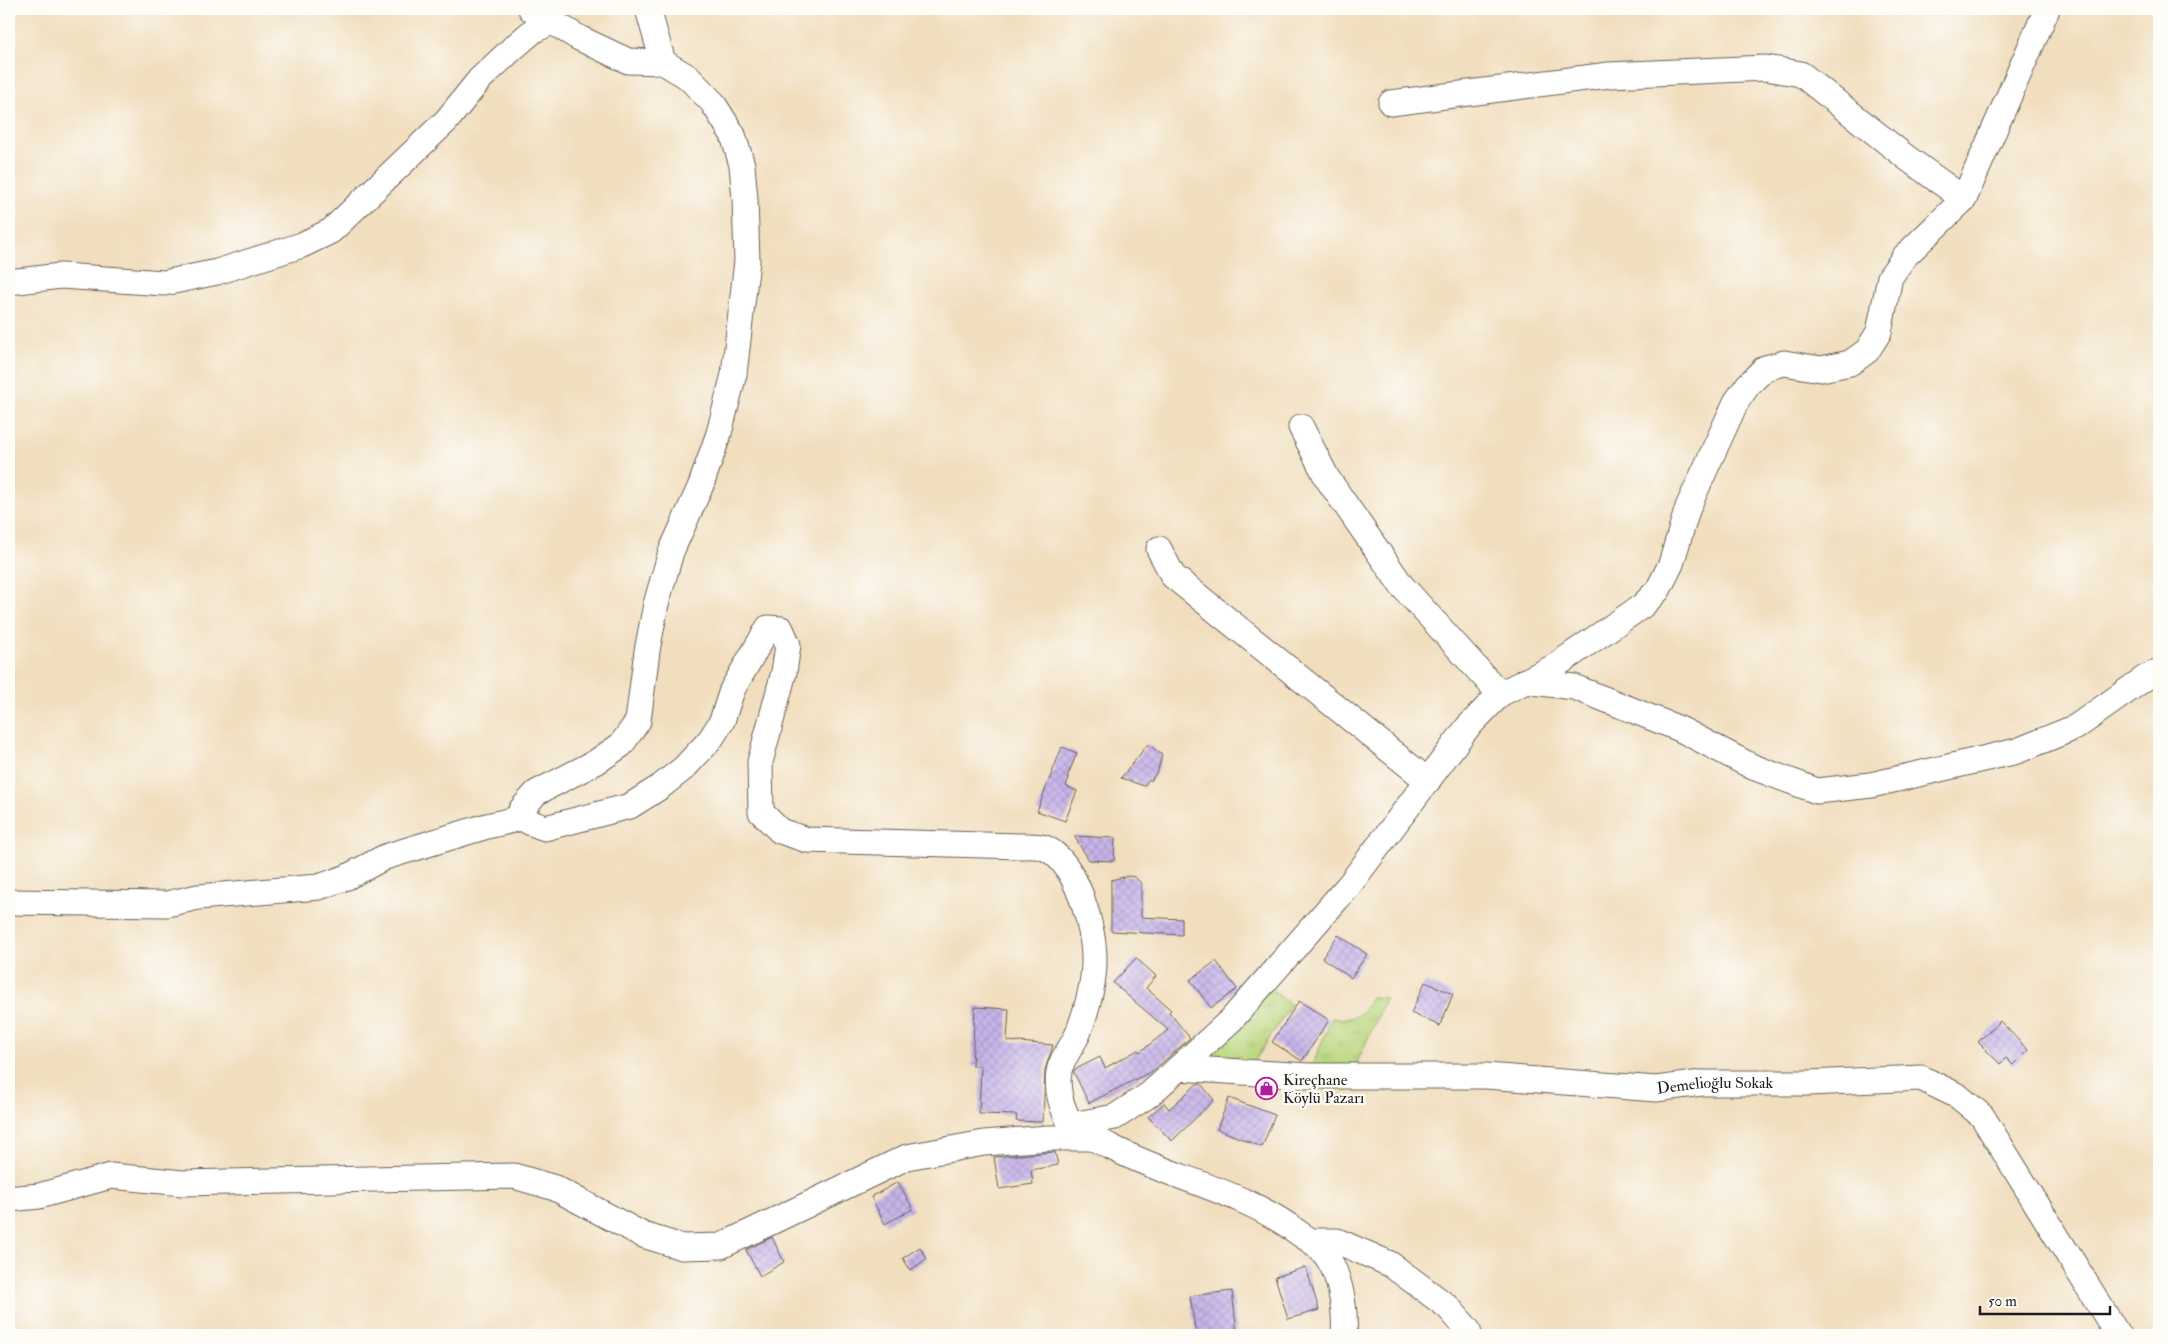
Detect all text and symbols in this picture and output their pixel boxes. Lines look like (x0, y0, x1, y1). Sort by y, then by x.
place label: Kireçhane Köylü Pazarı (1283, 1070, 1364, 1108)
street label: Demelioğlu Sokak (1656, 1073, 1774, 1099)
shop icon: Kireçhane Köylü Pazarı (1255, 1077, 1279, 1101)
scale bar (1980, 1284, 2110, 1316)
text: 50 m (1988, 1292, 2017, 1311)

